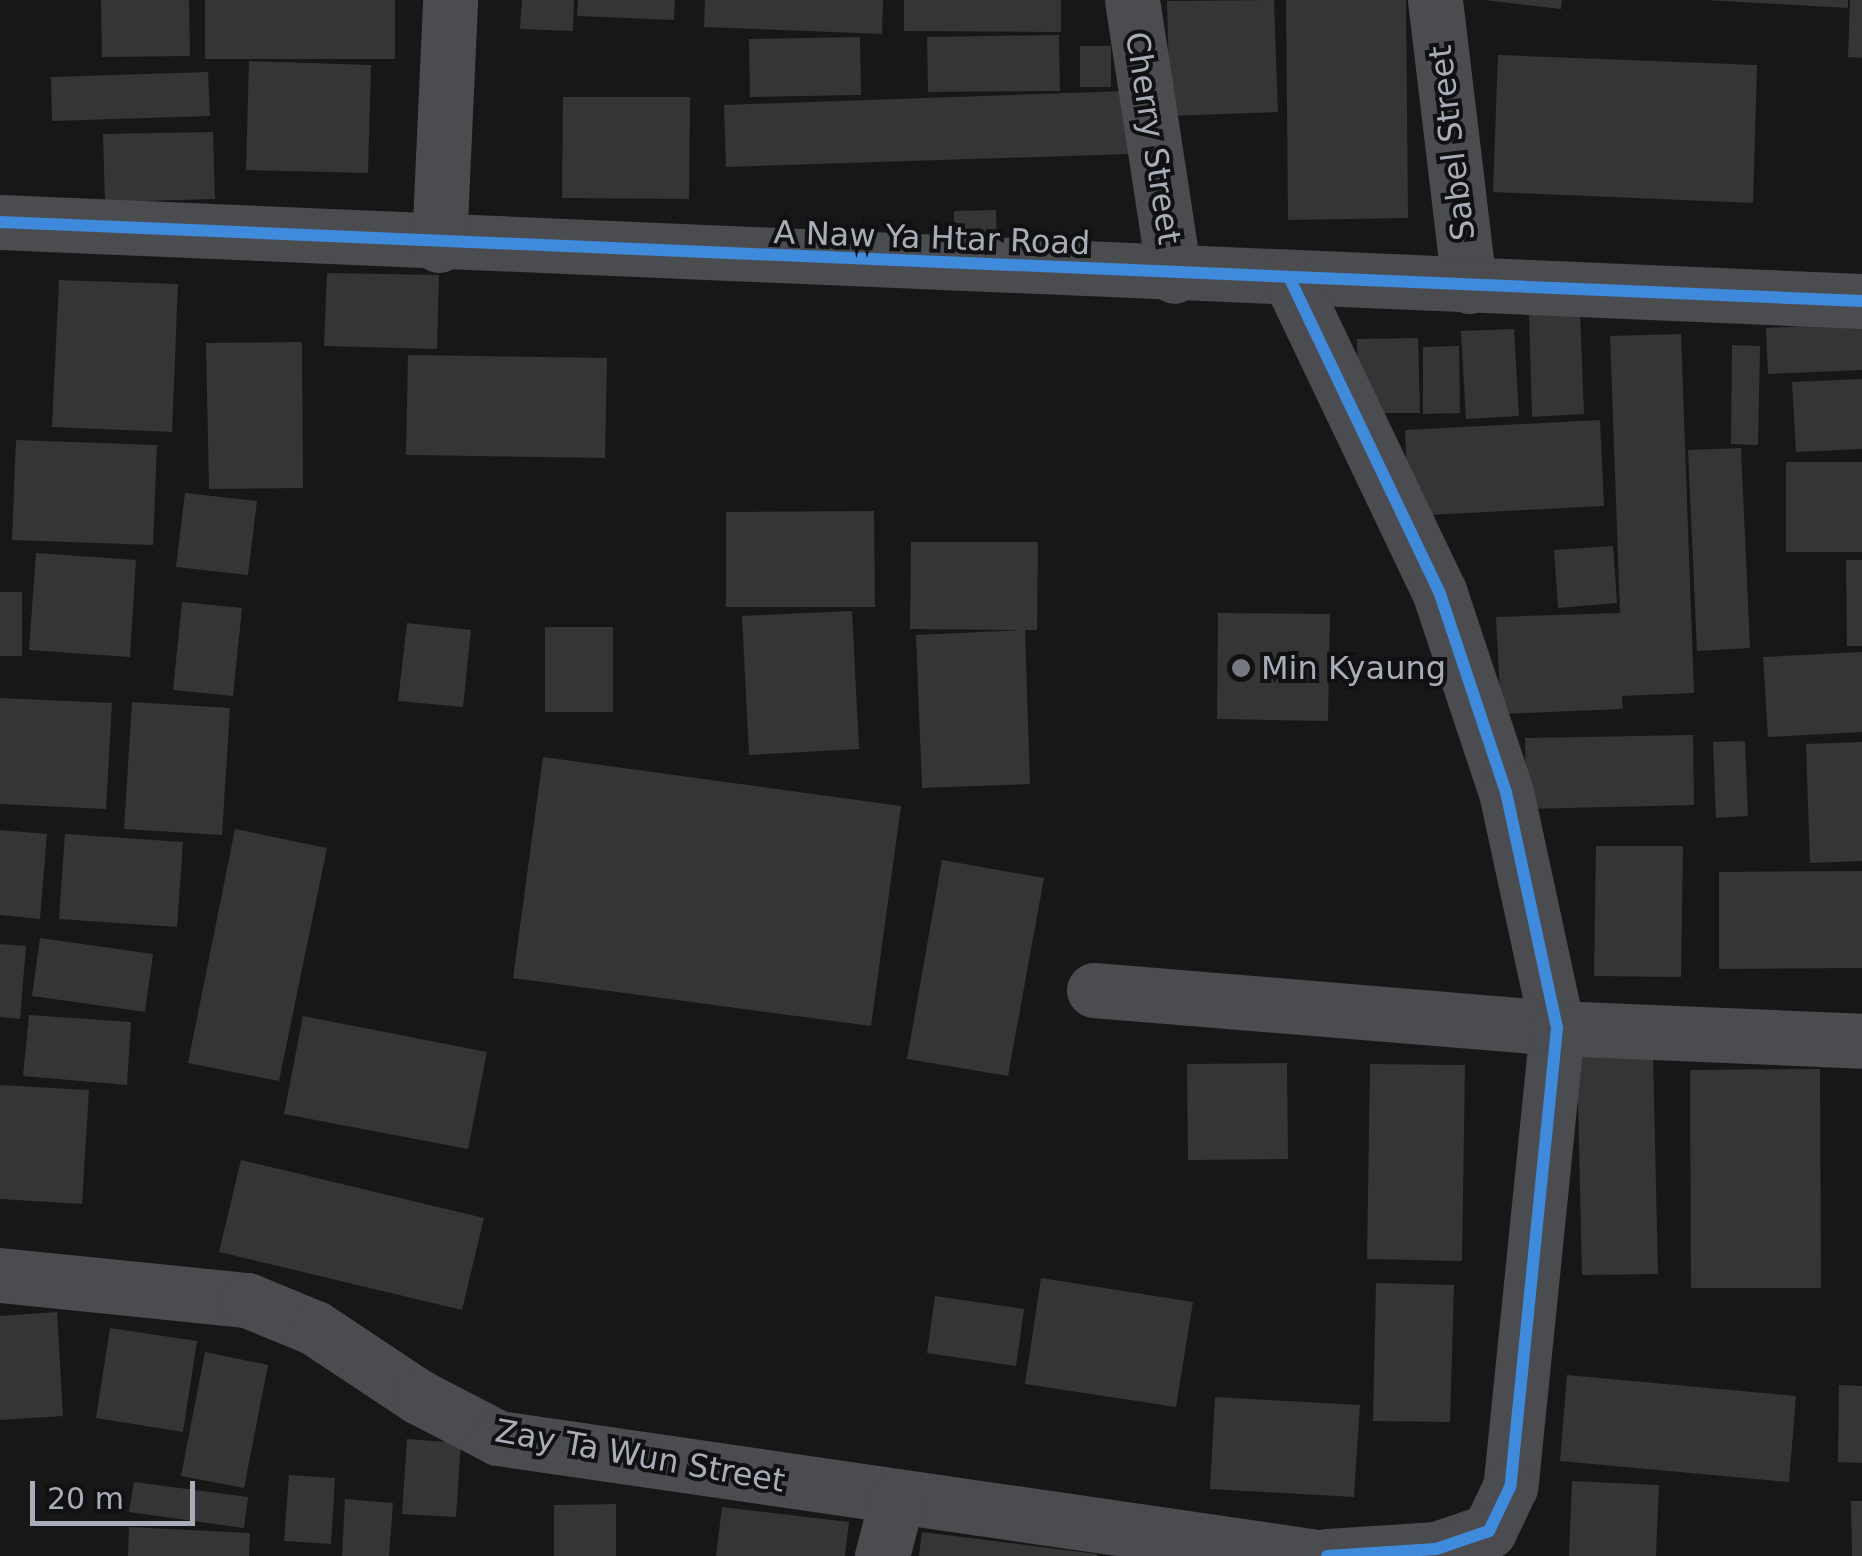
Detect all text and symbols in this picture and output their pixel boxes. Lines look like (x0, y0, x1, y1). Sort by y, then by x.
street label: Cherry Street (1117, 29, 1189, 247)
street label: Sabel Street (1421, 43, 1483, 243)
street label: A Naw Ya Htar Road (773, 213, 1091, 263)
place label: Min Kyaung (1261, 649, 1446, 687)
marker: Min Kyaung (1230, 657, 1252, 679)
street label: Zay Ta Wun Street (492, 1412, 788, 1500)
scale bar (35, 1461, 200, 1523)
text: 20 m (47, 1481, 124, 1516)

